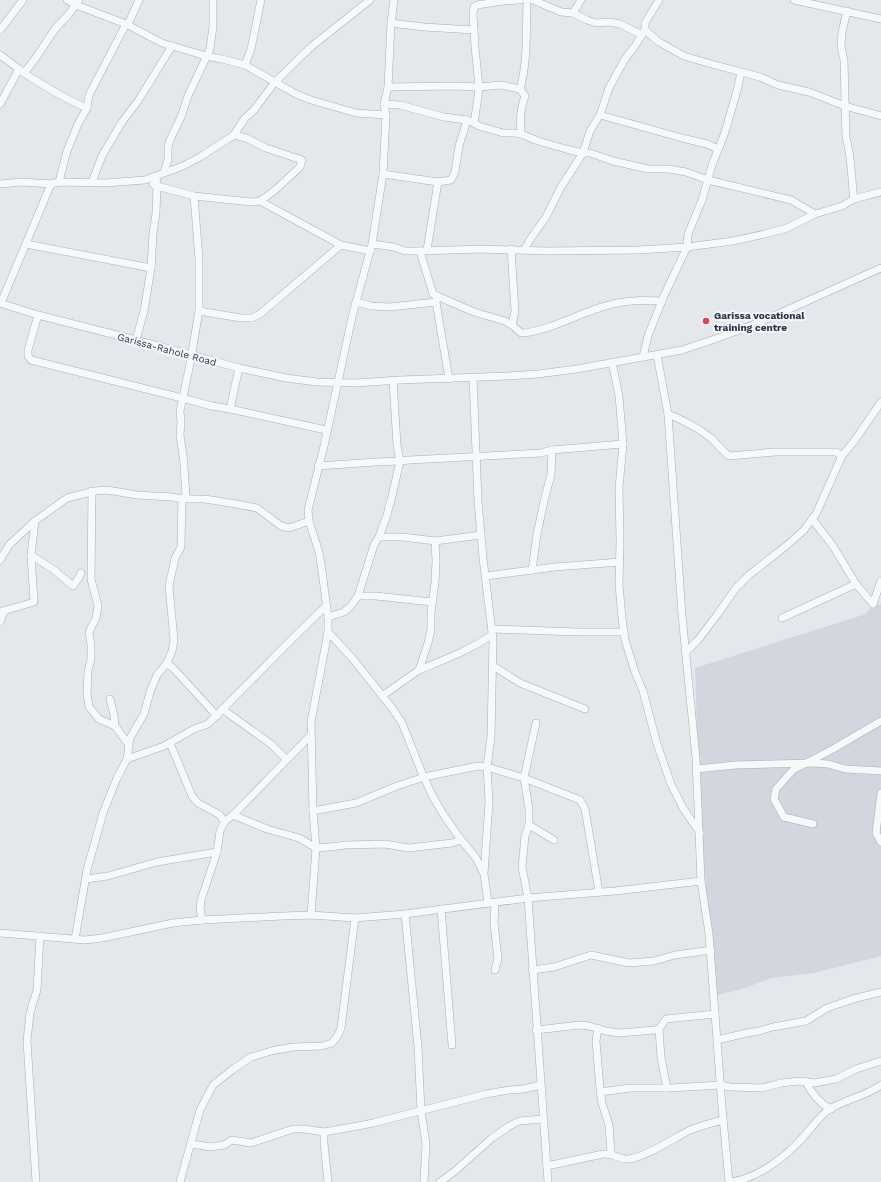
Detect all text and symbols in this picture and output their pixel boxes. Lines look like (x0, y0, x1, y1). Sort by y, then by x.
place label: Garissa vocational training centre (714, 310, 805, 333)
marker: Garissa vocational training centre (701, 316, 711, 326)
street label: Garissa-Rahole Road (116, 331, 218, 368)

